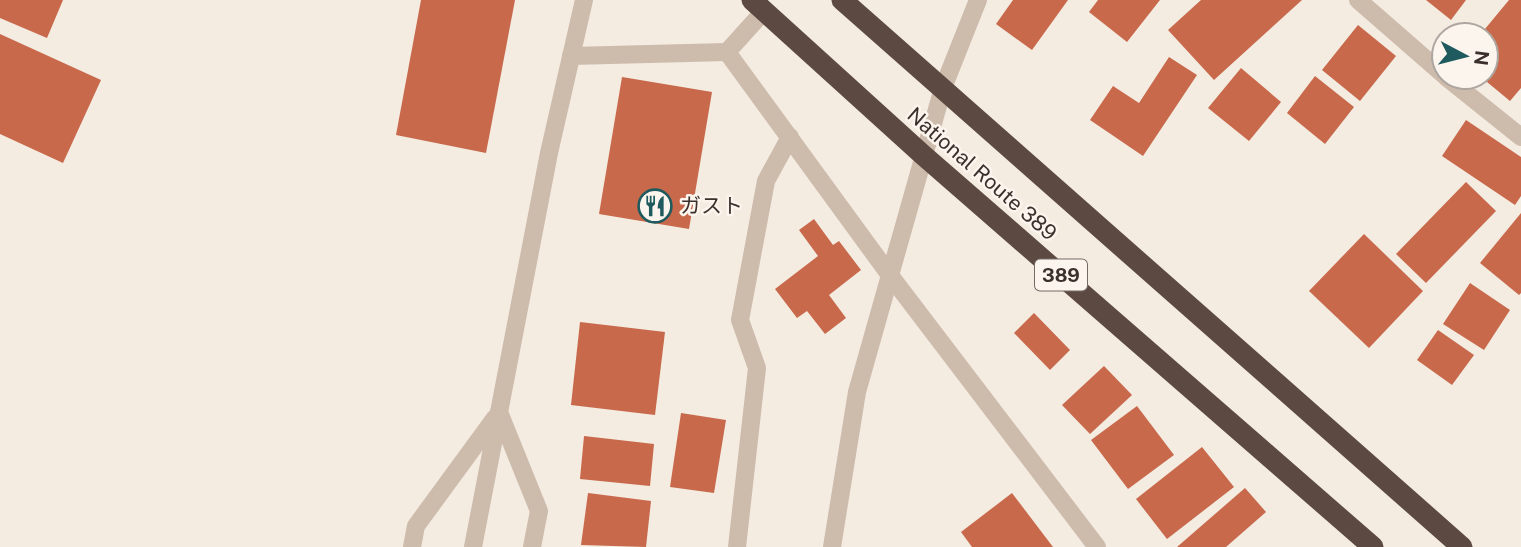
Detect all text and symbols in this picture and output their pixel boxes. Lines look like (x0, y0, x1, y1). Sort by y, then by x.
north arrow (1430, 21, 1500, 91)
text: N (1470, 49, 1494, 67)
street label: National Route 389 (903, 102, 1062, 245)
restaurant icon: ガスト (636, 187, 674, 225)
place label: ガスト (680, 193, 743, 218)
road number: 389 (1035, 260, 1087, 290)

